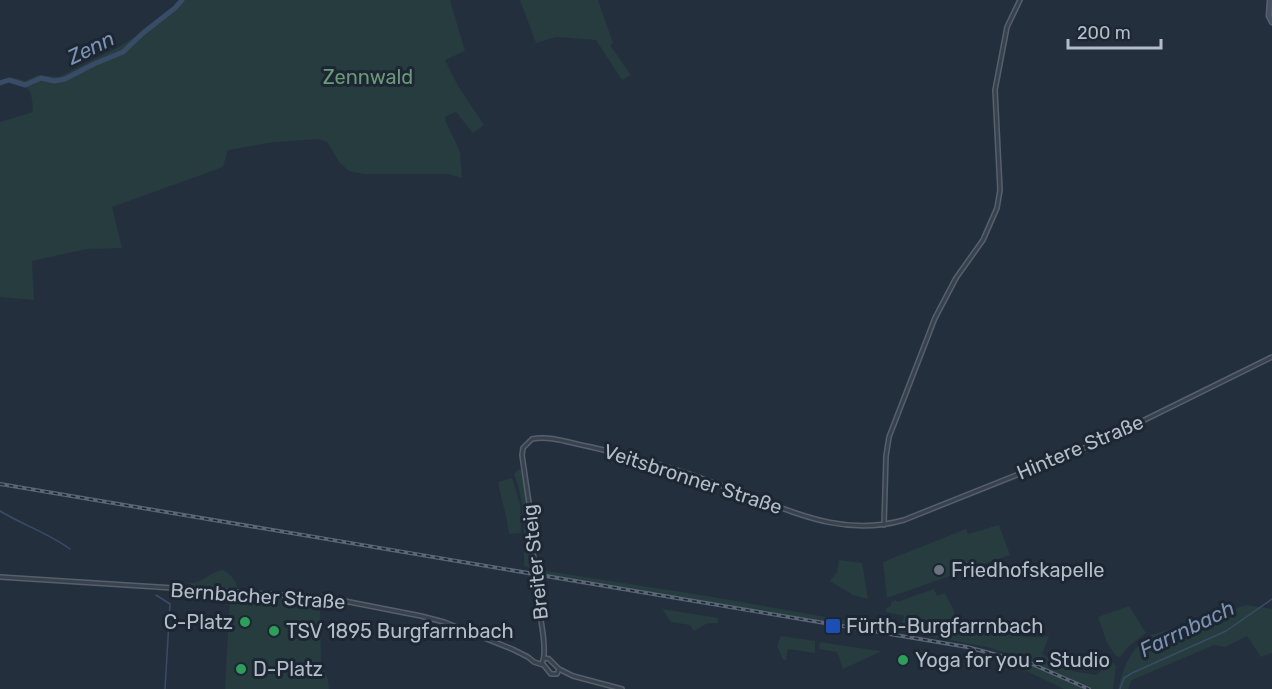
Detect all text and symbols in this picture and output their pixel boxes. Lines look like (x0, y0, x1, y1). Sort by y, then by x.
scale bar (1068, 12, 1161, 50)
text: 200 m (1077, 22, 1131, 44)
water label: Zenn (62, 26, 118, 70)
park label: Zennwald (323, 65, 413, 89)
street label: Hintere Straße (1013, 410, 1147, 484)
street label: Veitsbronner Straße (601, 439, 785, 519)
street label: Breiter Steig (517, 503, 553, 621)
place label: Friedhofskapelle (951, 558, 1105, 582)
marker: Friedhofskapelle (932, 563, 946, 577)
street label: Bernbacher Straße (170, 578, 346, 614)
water label: Farrnbach (1135, 595, 1238, 662)
place label: C-Platz (164, 610, 233, 634)
place label: Fürth-Burgfarrnbach (846, 614, 1043, 638)
marker: C-Platz (238, 615, 252, 629)
marker: Fürth-Burgfarrnbach (824, 617, 842, 635)
place label: TSV 1895 Burgfarrnbach (286, 619, 514, 643)
marker: TSV 1895 Burgfarrnbach (267, 624, 281, 638)
place label: Yoga for you - Studio (915, 648, 1110, 672)
marker: Yoga for you - Studio (896, 653, 910, 667)
place label: D-Platz (253, 657, 323, 681)
marker: D-Platz (234, 662, 248, 676)

